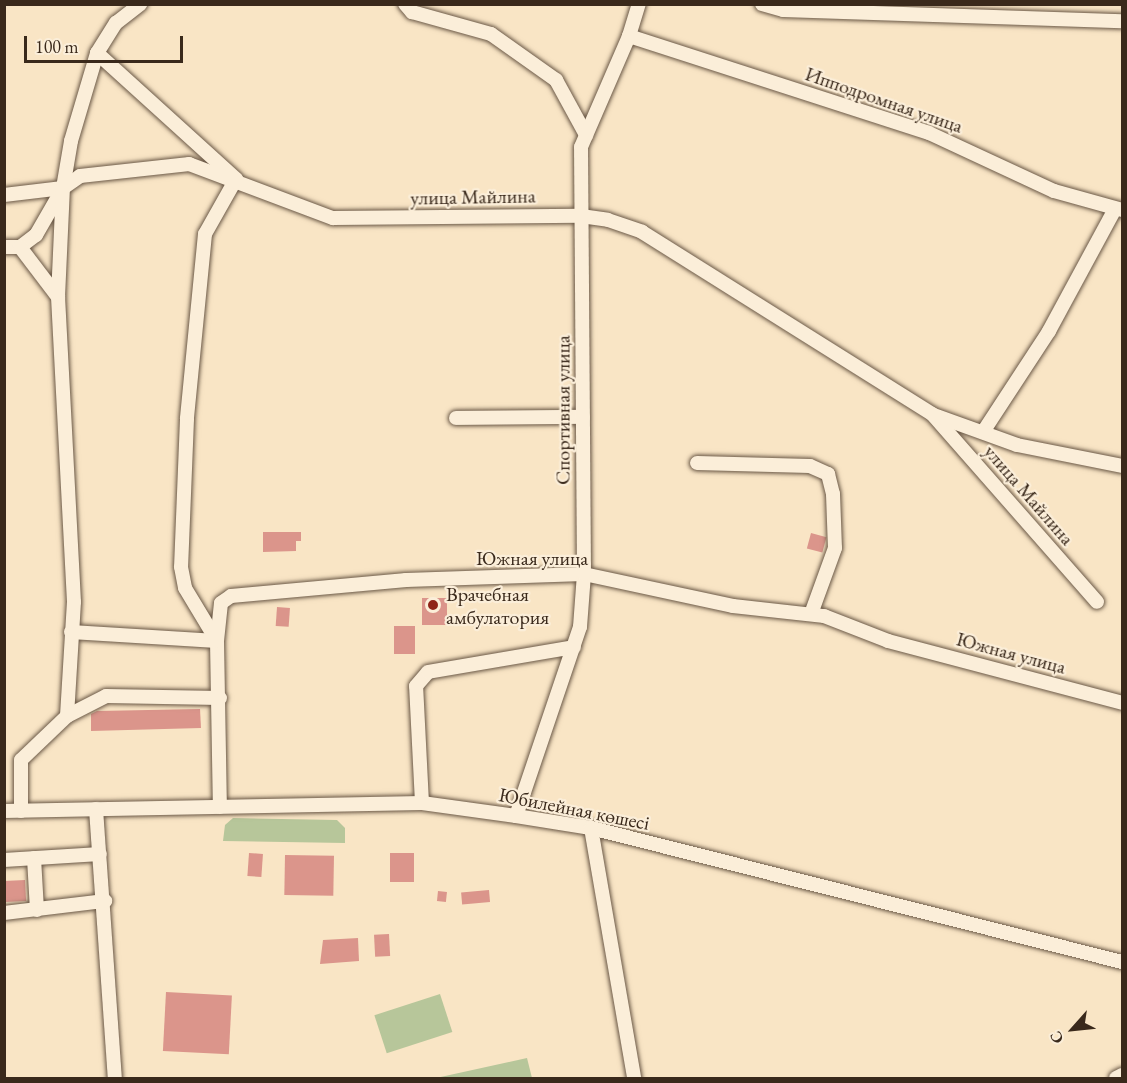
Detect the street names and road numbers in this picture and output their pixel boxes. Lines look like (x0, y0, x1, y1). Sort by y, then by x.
street label: Ипподромная улица (802, 62, 966, 138)
street label: улица Майлина (410, 184, 536, 210)
street label: Спортивная улица (551, 335, 575, 485)
street label: улица Майлина (979, 440, 1079, 550)
street label: Южная улица (476, 546, 588, 570)
street label: Южная улица (954, 627, 1068, 679)
street label: Юбилейная көшесі (496, 783, 652, 835)

